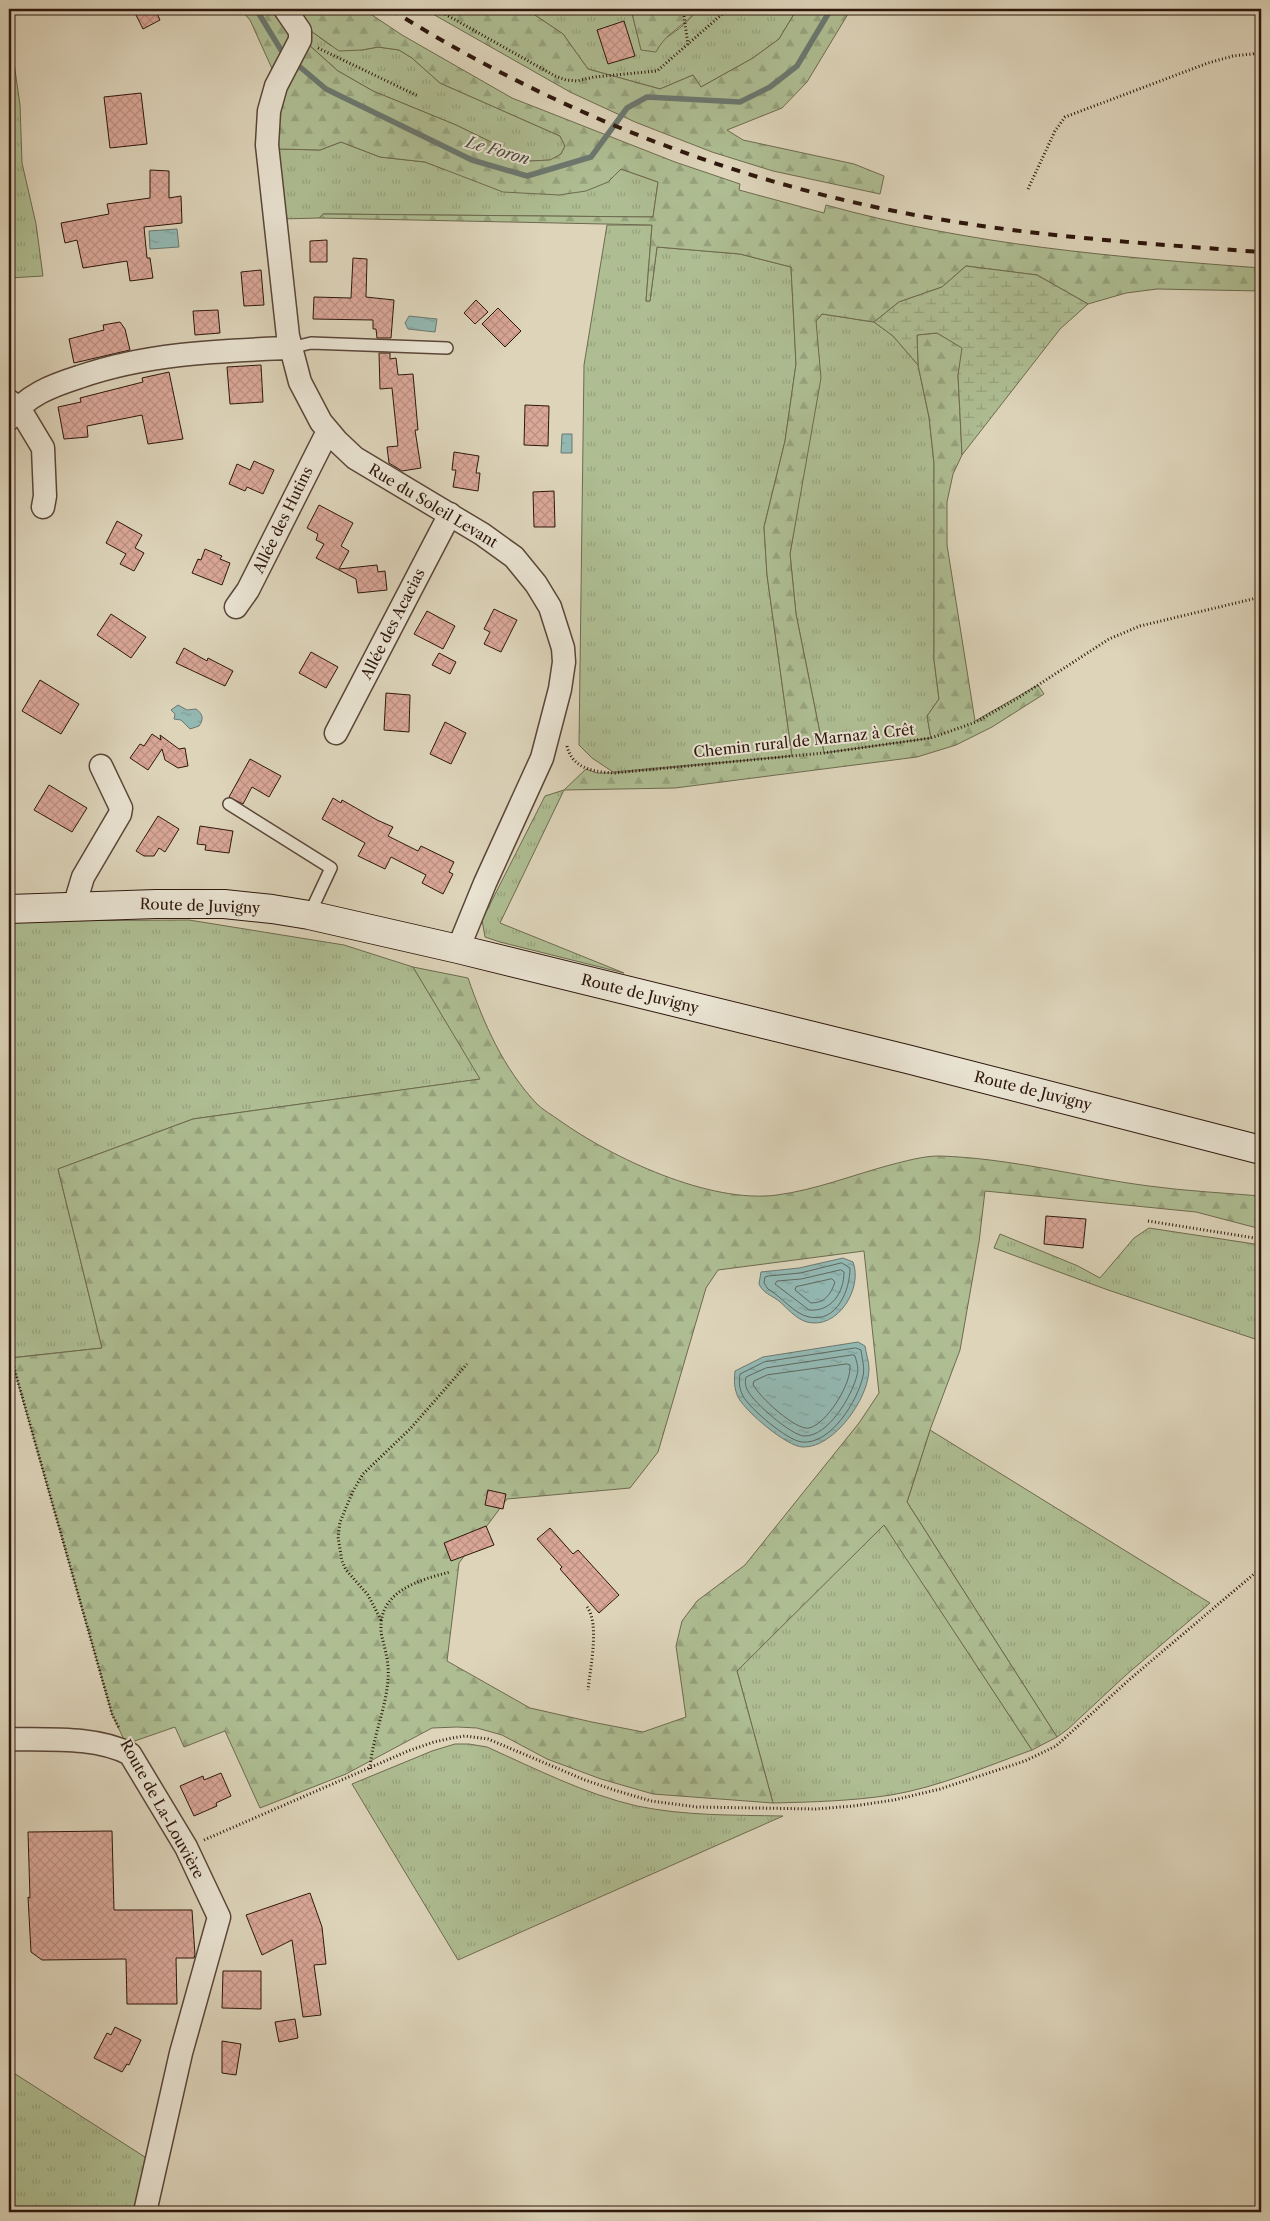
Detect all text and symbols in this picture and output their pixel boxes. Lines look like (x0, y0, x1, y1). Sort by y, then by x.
water label: Le Foron (462, 131, 532, 169)
street label: Rue du Soleil Levant (365, 460, 502, 552)
street label: Allée des Hutins (248, 463, 317, 577)
street label: Allée des Acacias (356, 565, 429, 683)
street label: Chemin rural de Marnaz à Crêt (692, 719, 916, 762)
street label: Route de Juvigny (139, 894, 261, 917)
street label: Route de Juvigny (579, 970, 702, 1017)
street label: Route de Juvigny (972, 1067, 1095, 1114)
street label: Route de La-Louvière (116, 1736, 209, 1882)

